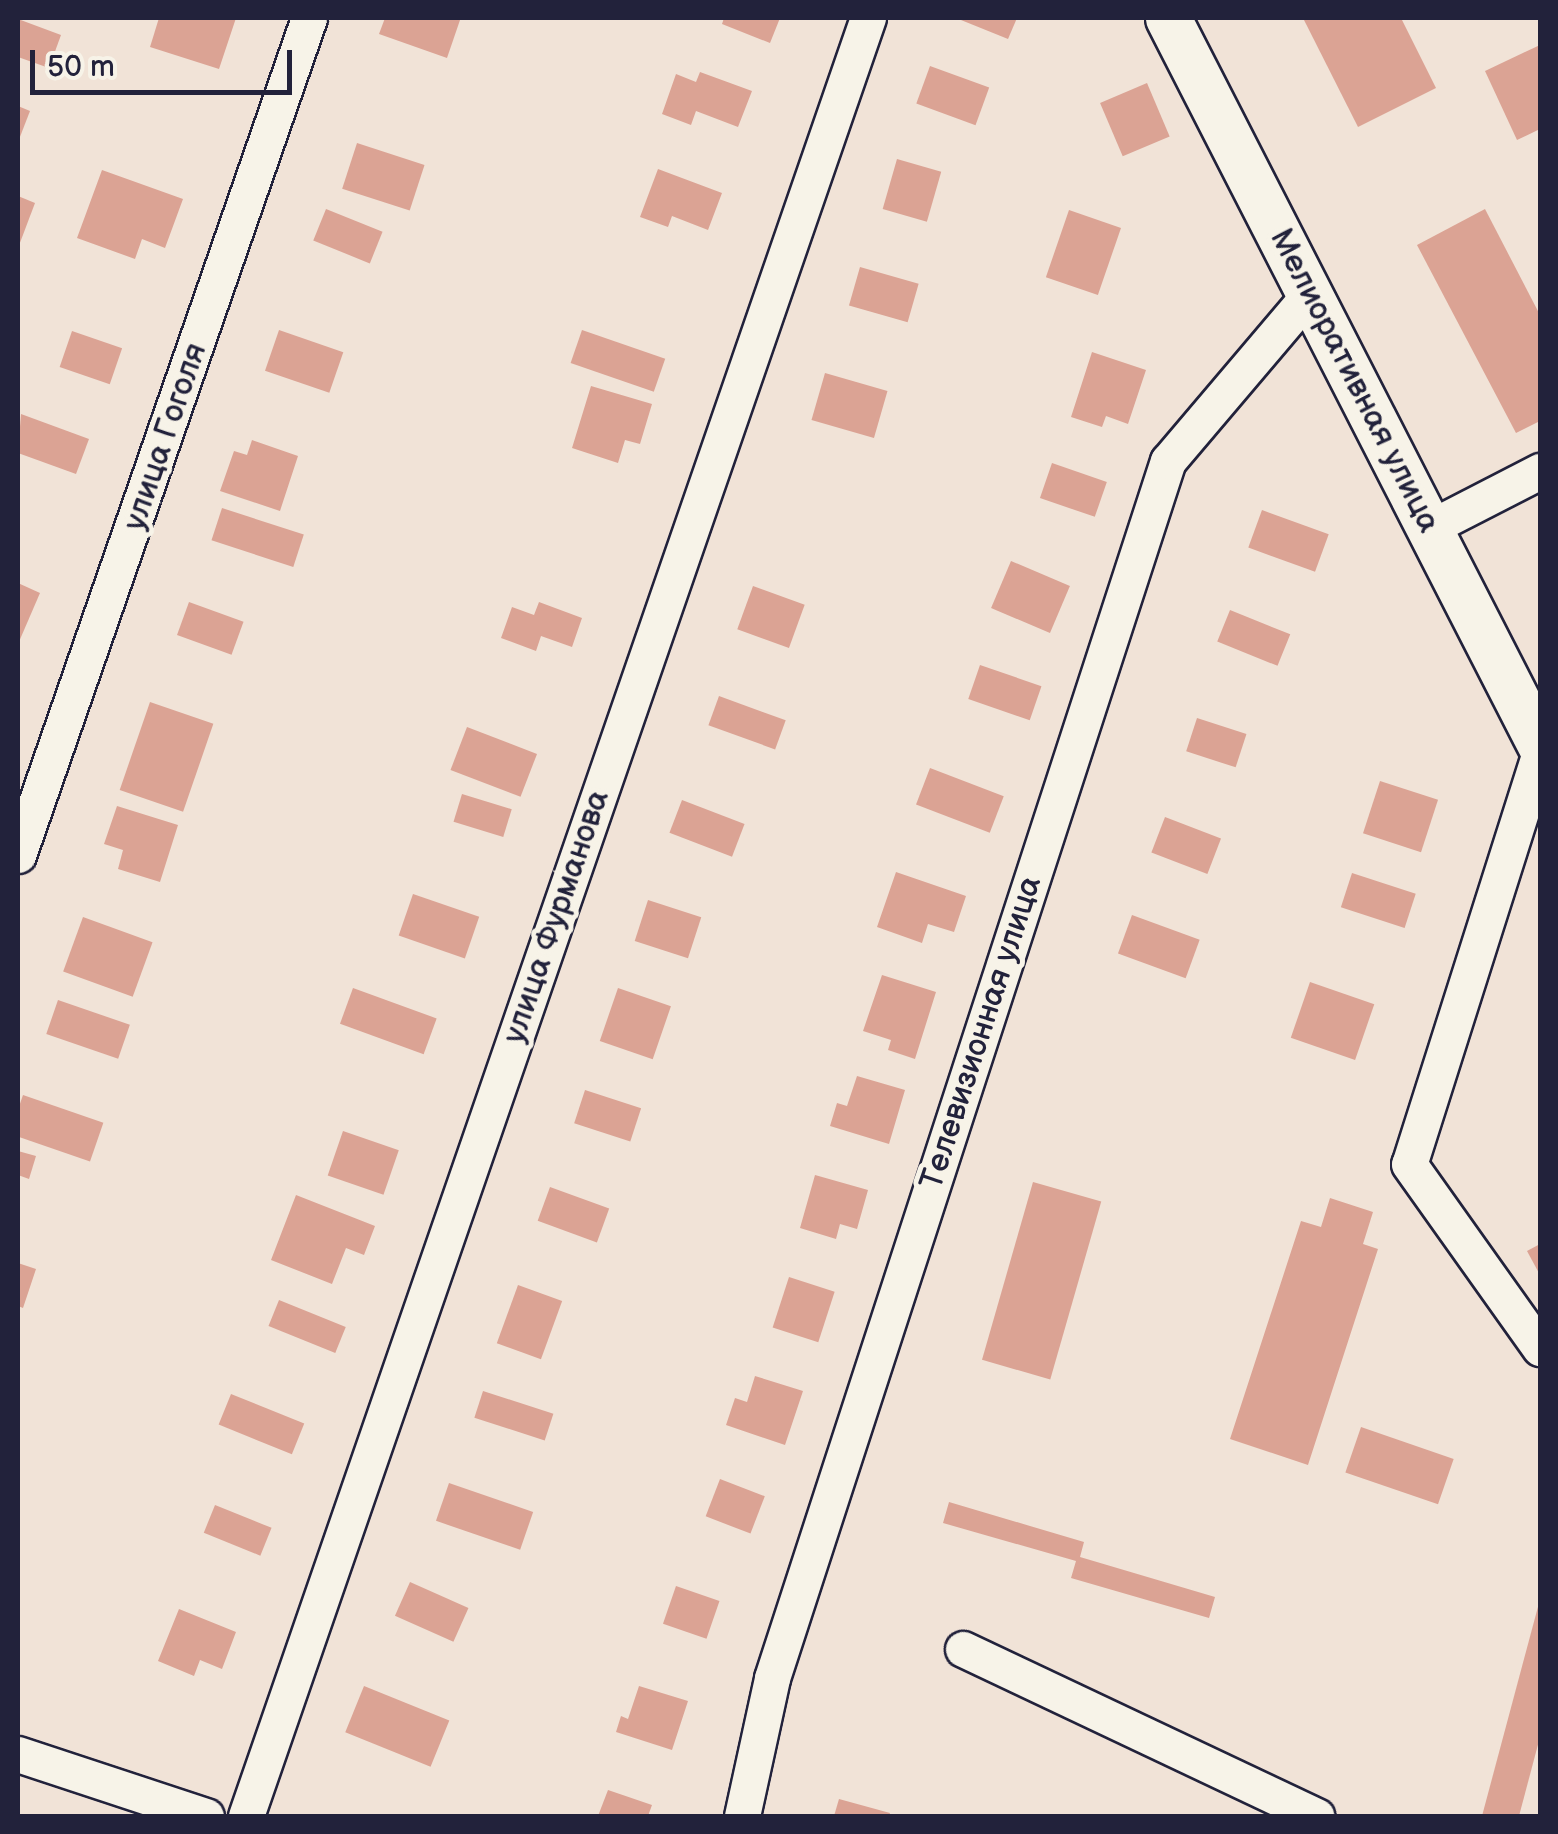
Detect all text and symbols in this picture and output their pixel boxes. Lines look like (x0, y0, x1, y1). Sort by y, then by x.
scale bar (35, 30, 298, 92)
text: 50 m (47, 49, 115, 85)
street label: Мелиоративная улица (1261, 223, 1447, 539)
street label: улица Гоголя (116, 338, 216, 536)
street label: улица Фурманова (496, 785, 618, 1049)
street label: Телевизионная улица (913, 872, 1051, 1194)

